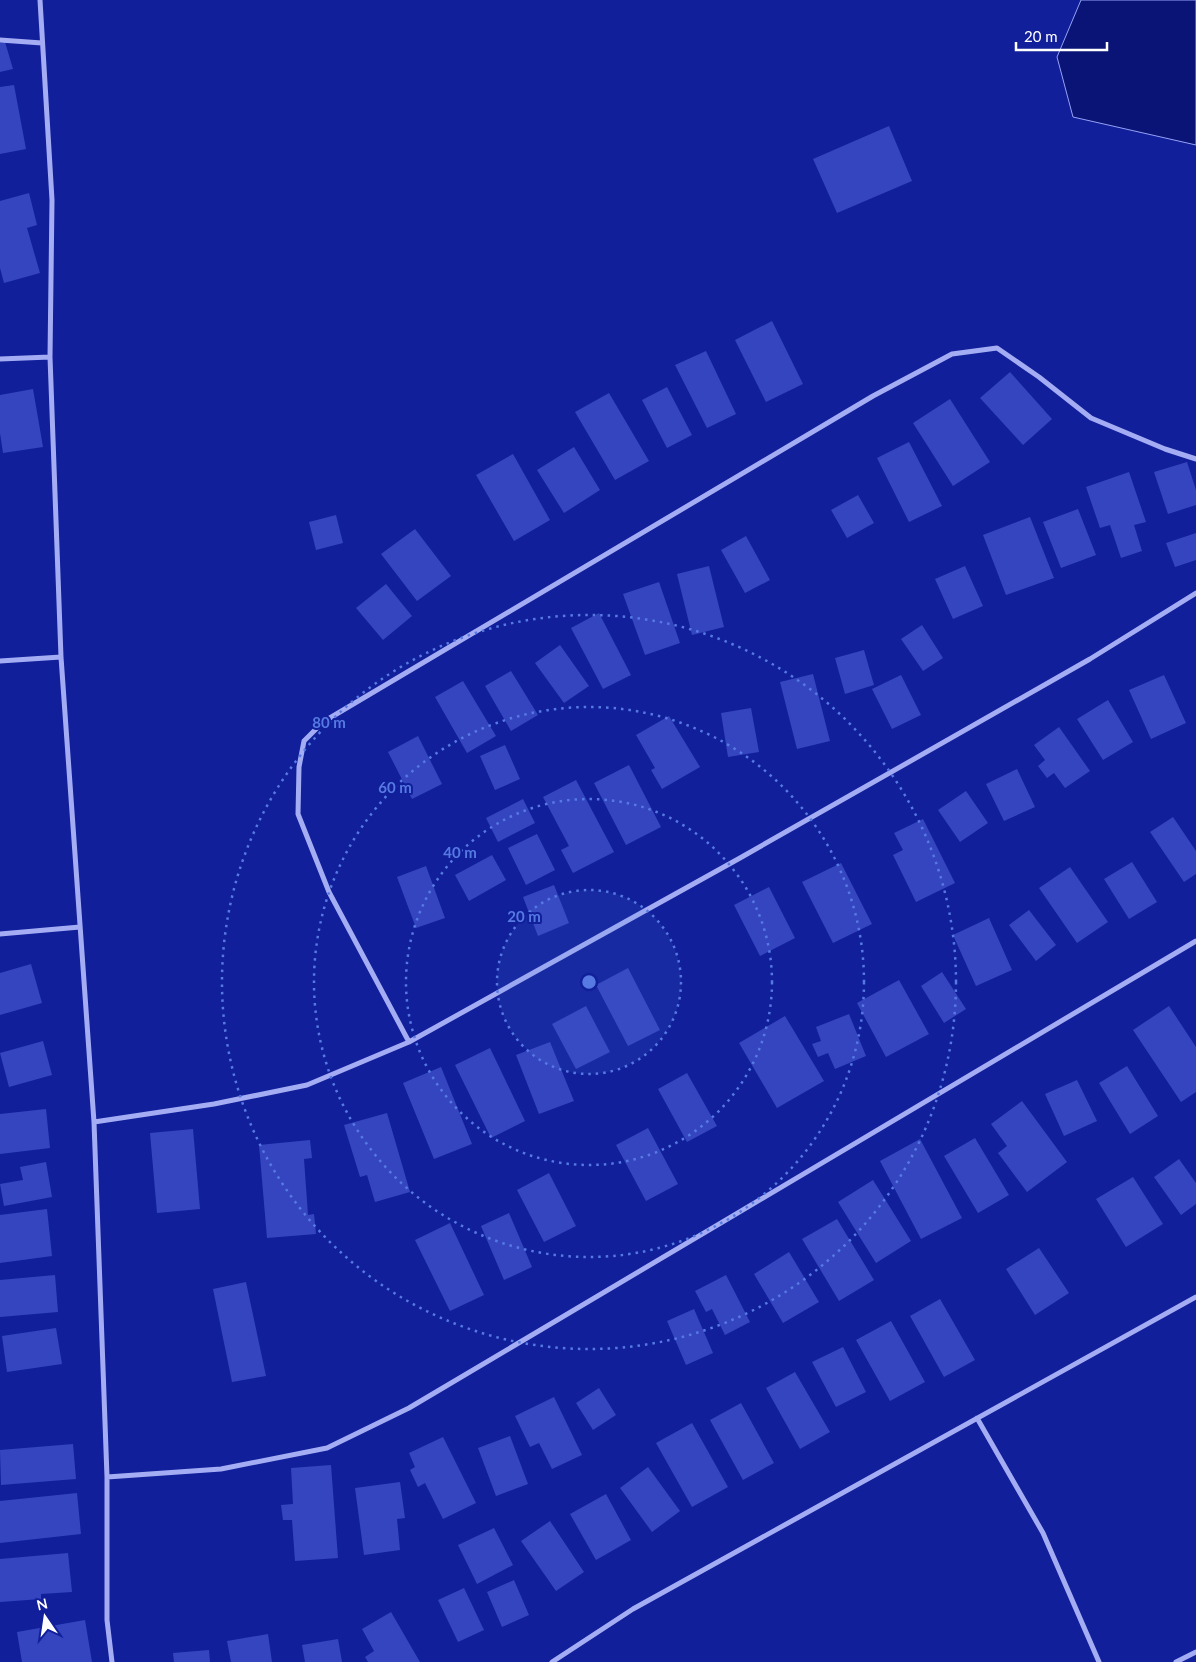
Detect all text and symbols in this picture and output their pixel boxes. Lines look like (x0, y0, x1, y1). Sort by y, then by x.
scale bar (1016, 20, 1107, 52)
text: 20 m (1024, 27, 1058, 45)
text: 80 m (312, 713, 346, 731)
text: 60 m (378, 778, 412, 796)
text: 40 m (443, 843, 477, 861)
text: 20 m (507, 907, 541, 925)
centre of rings (580, 973, 598, 991)
north arrow (20, 1592, 70, 1642)
text: N (35, 1594, 49, 1613)

